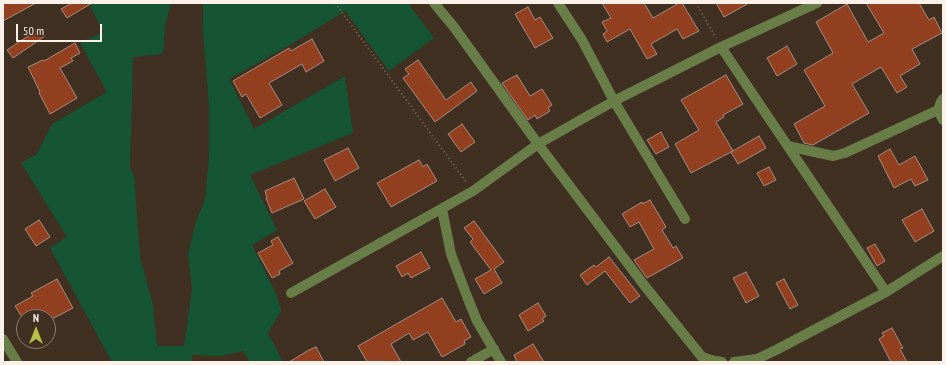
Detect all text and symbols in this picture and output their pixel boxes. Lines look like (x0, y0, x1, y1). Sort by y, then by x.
scale bar (18, 16, 104, 42)
text: 50 m (23, 23, 44, 38)
north arrow (16, 309, 56, 349)
text: N (33, 311, 39, 325)

